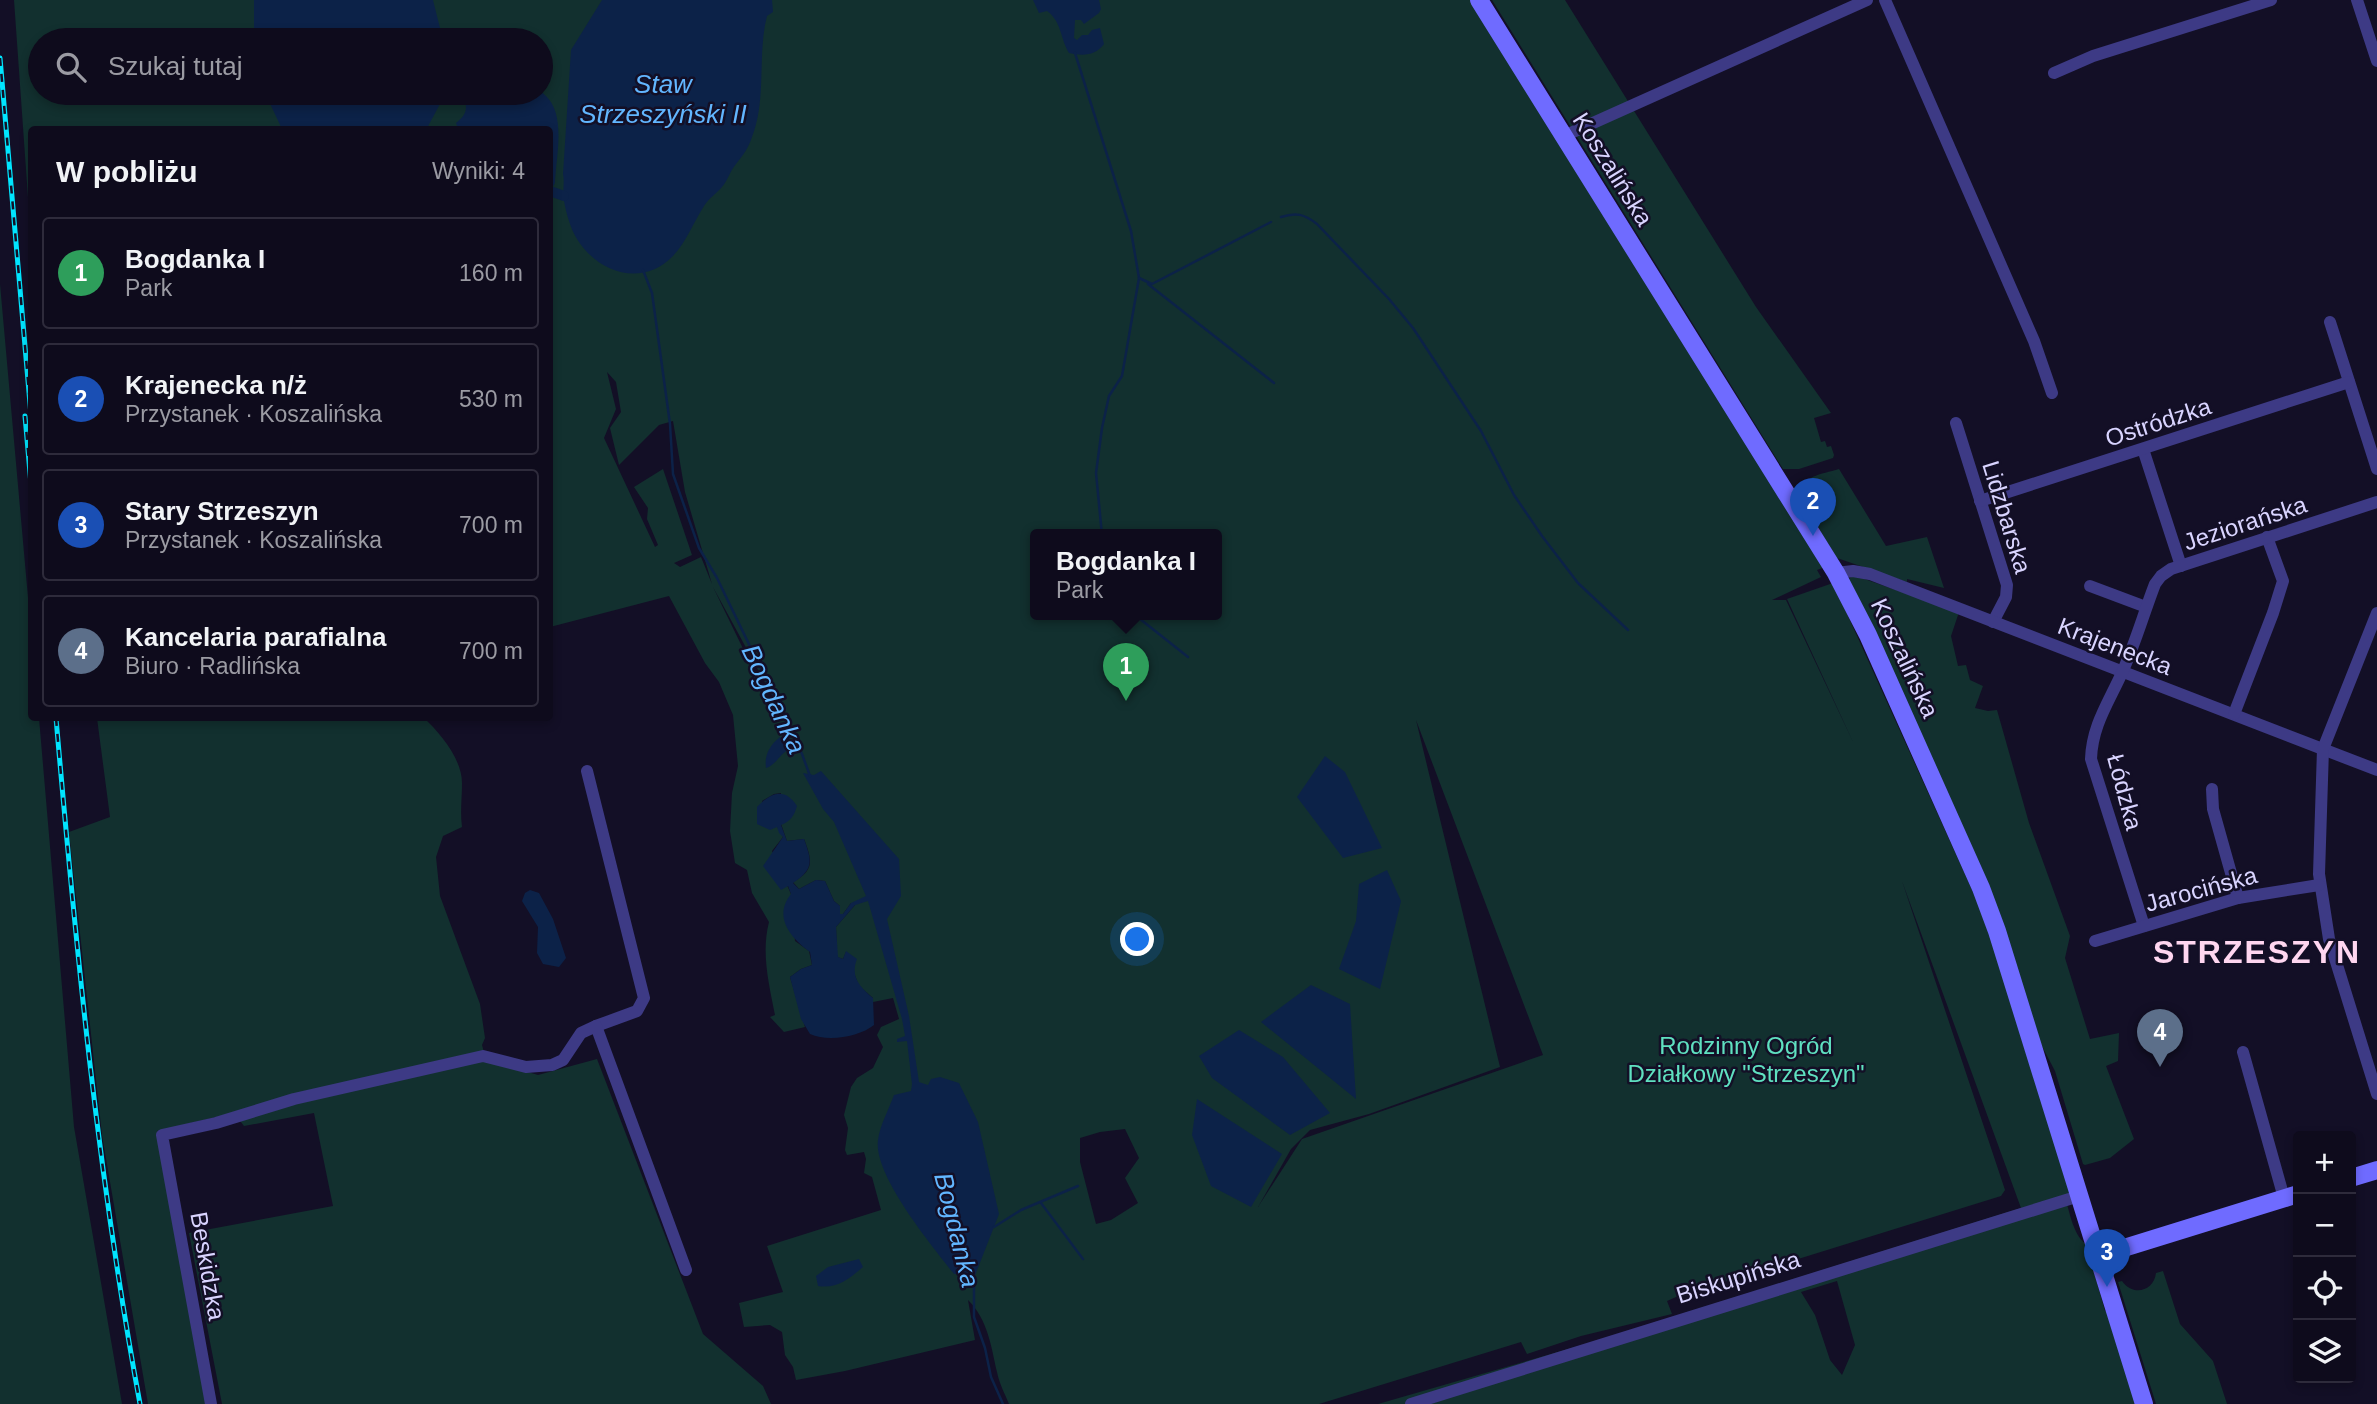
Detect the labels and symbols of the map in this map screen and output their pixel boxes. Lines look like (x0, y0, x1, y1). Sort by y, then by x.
water label: Staw Strzeszyński II (579, 69, 747, 129)
street label: Koszalińska (1568, 108, 1659, 231)
street label: Ostródzka (2102, 392, 2215, 452)
street label: Lidzbarska (1977, 458, 2037, 577)
pin: 2 (1790, 478, 1836, 536)
street label: Jeziorańska (2180, 490, 2311, 556)
street label: Koszalińska (1866, 594, 1945, 722)
street label: Krajenecka (2054, 612, 2176, 680)
water label: Bogdanka (736, 640, 812, 758)
pin: 1 (1103, 643, 1149, 701)
street label: Łódzka (2102, 751, 2148, 834)
street label: Jarocińska (2142, 861, 2261, 917)
your location (1120, 922, 1154, 956)
district label: STRZESZYN (2153, 934, 2361, 970)
pin: 4 (2137, 1009, 2183, 1067)
park label: Rodzinny Ogród Działkowy "Strzeszyn" (1627, 1032, 1865, 1087)
water label: Bogdanka (928, 1170, 986, 1290)
street label: Beskidzka (185, 1210, 231, 1323)
pin: 3 (2084, 1229, 2130, 1287)
street label: Biskupińska (1673, 1245, 1804, 1309)

